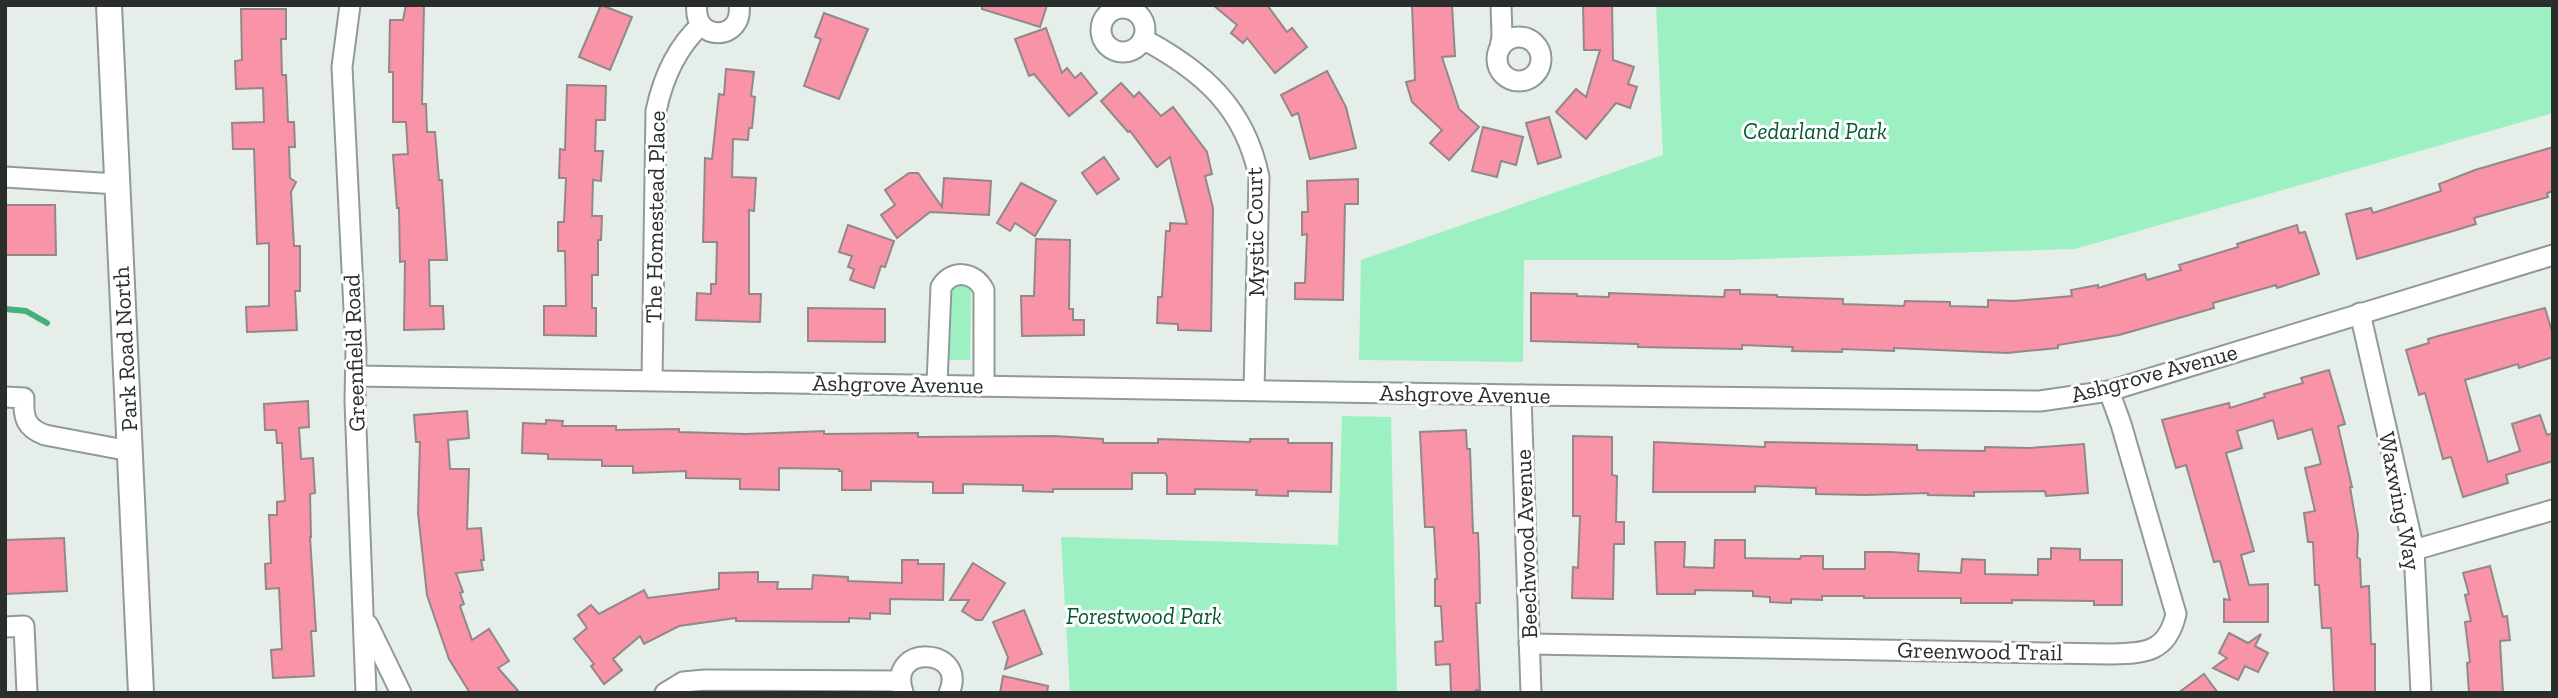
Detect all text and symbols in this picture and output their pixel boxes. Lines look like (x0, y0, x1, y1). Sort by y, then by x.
street label: The Homestead Place (639, 110, 671, 324)
park label: Cedarland Park (1743, 117, 1887, 145)
street label: Mystic Court (1240, 166, 1270, 297)
street label: Park Road North (107, 266, 143, 432)
street label: Greenfield Road (337, 273, 371, 432)
street label: Ashgrove Avenue (2068, 337, 2240, 409)
street label: Ashgrove Avenue (812, 369, 984, 399)
street label: Ashgrove Avenue (1379, 379, 1551, 409)
street label: Waxwing Way (2373, 429, 2427, 573)
street label: Beechwood Avenue (1509, 449, 1543, 639)
park label: Forestwood Park (1066, 602, 1222, 630)
street label: Greenwood Trail (1897, 636, 2063, 666)

